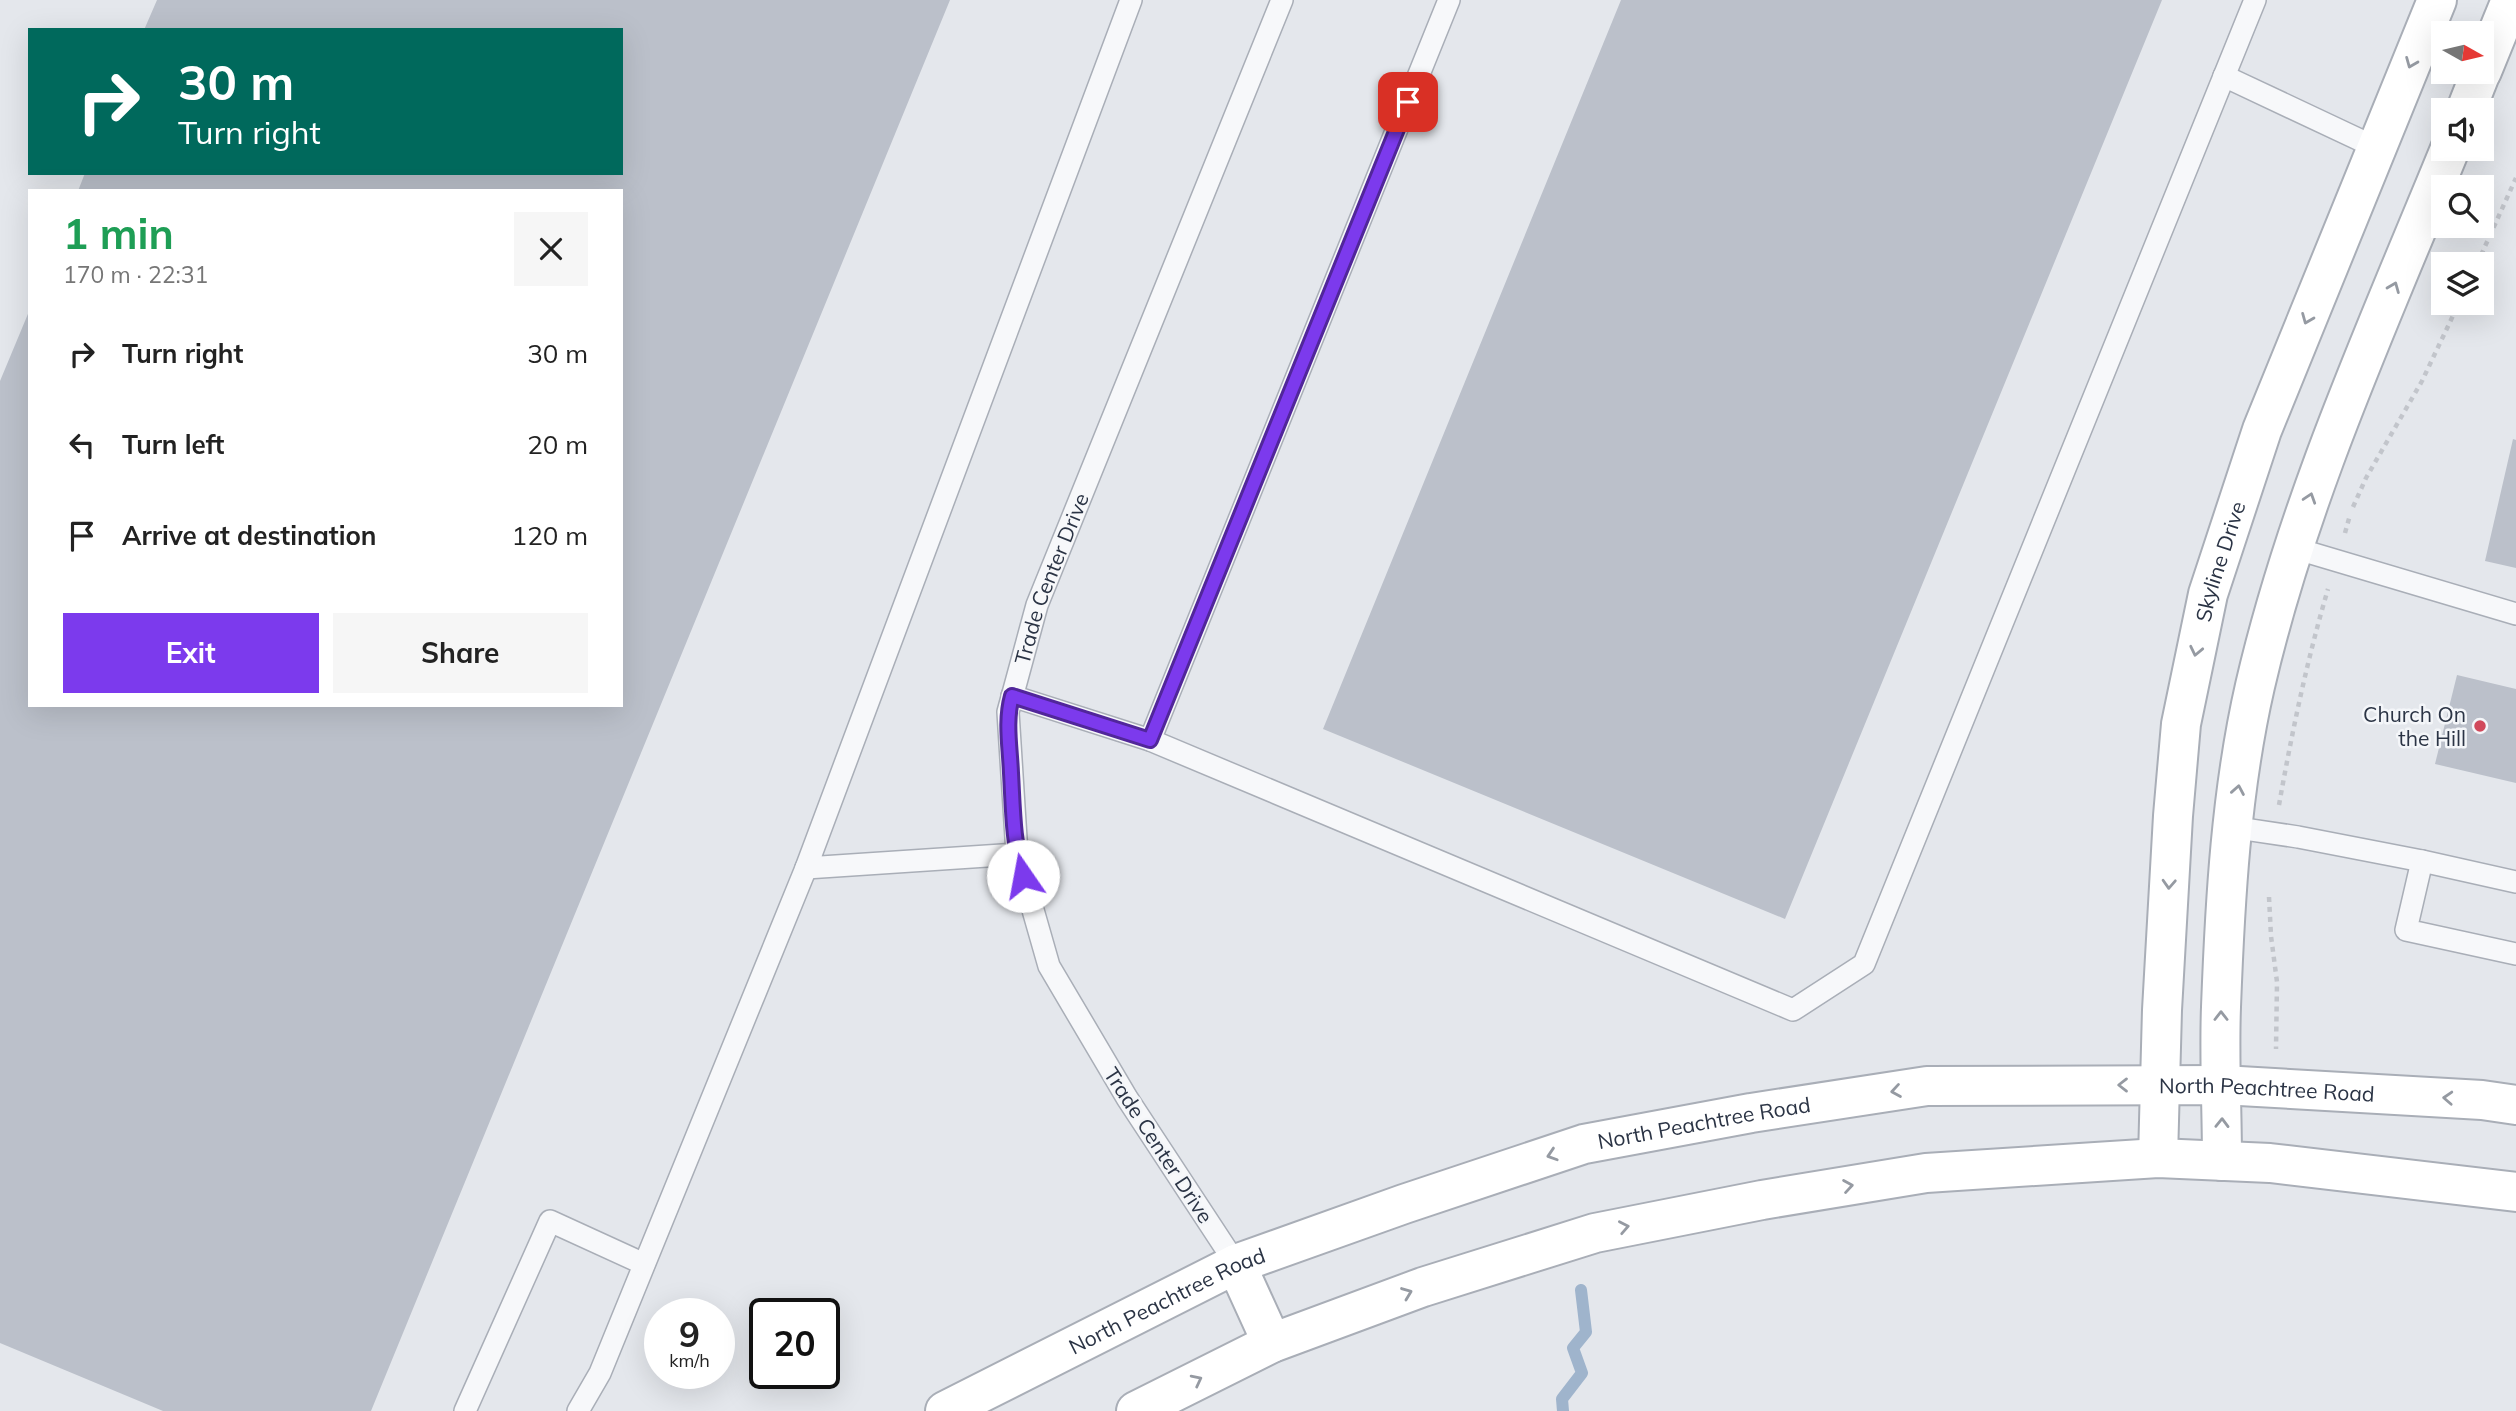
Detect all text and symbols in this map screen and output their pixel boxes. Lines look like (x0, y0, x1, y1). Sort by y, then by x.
north arrow (2431, 21, 2494, 84)
map controls (2431, 21, 2494, 315)
text: 30 m (178, 51, 294, 112)
icon: right (63, 56, 154, 147)
one-way arrow (2406, 57, 2420, 69)
pin (1378, 72, 1438, 132)
icon: arrive (1389, 83, 1427, 121)
button: sound (2431, 98, 2494, 161)
text: Turn right (178, 112, 321, 152)
button: search (2431, 175, 2494, 238)
text: 1 min (63, 207, 174, 260)
button: close (514, 212, 588, 286)
button: layers (2431, 252, 2494, 315)
text: 170 m · 22:31 (63, 260, 208, 289)
one-way arrow (2386, 281, 2400, 294)
one-way arrow (2302, 313, 2316, 325)
icon: right (63, 335, 101, 373)
text: Turn right (122, 337, 243, 370)
text: 30 m (527, 337, 588, 370)
icon: left (63, 426, 101, 464)
text: Turn left (122, 428, 224, 461)
text: 20 m (527, 428, 588, 461)
street label: Trade Center Drive (1009, 489, 1094, 667)
one-way arrow (2302, 493, 2317, 505)
street label: Skyline Drive (2190, 498, 2251, 624)
icon: arrive (63, 517, 101, 555)
text: Arrive at destination (122, 519, 377, 552)
text: 120 m (512, 519, 588, 552)
button: Exit (63, 613, 319, 693)
button: Share (333, 613, 588, 693)
one-way arrow (2190, 645, 2205, 657)
place label: Church On the Hill (2363, 701, 2466, 751)
marker: Church On the Hill (2472, 718, 2488, 734)
one-way arrow (2230, 784, 2245, 796)
position arrow (986, 839, 1060, 913)
one-way arrow (2162, 879, 2177, 890)
one-way arrow (2213, 1011, 2229, 1021)
street label: Trade Center Drive (1099, 1062, 1219, 1228)
street label: North Peachtree Road (2159, 1072, 2375, 1107)
one-way arrow (2117, 1077, 2128, 1093)
one-way arrow (1890, 1083, 1902, 1098)
one-way arrow (2442, 1090, 2453, 1105)
street label: North Peachtree Road (1595, 1091, 1812, 1154)
one-way arrow (2214, 1117, 2230, 1128)
one-way arrow (1547, 1147, 1559, 1161)
one-way arrow (1842, 1179, 1854, 1194)
one-way arrow (1618, 1221, 1630, 1236)
street label: North Peachtree Road (1064, 1242, 1268, 1359)
one-way arrow (1400, 1287, 1412, 1301)
speed limit sign: 20 (749, 1298, 840, 1389)
text: 9 (679, 1312, 700, 1356)
text: km/h (669, 1349, 710, 1372)
one-way arrow (1190, 1375, 1202, 1389)

